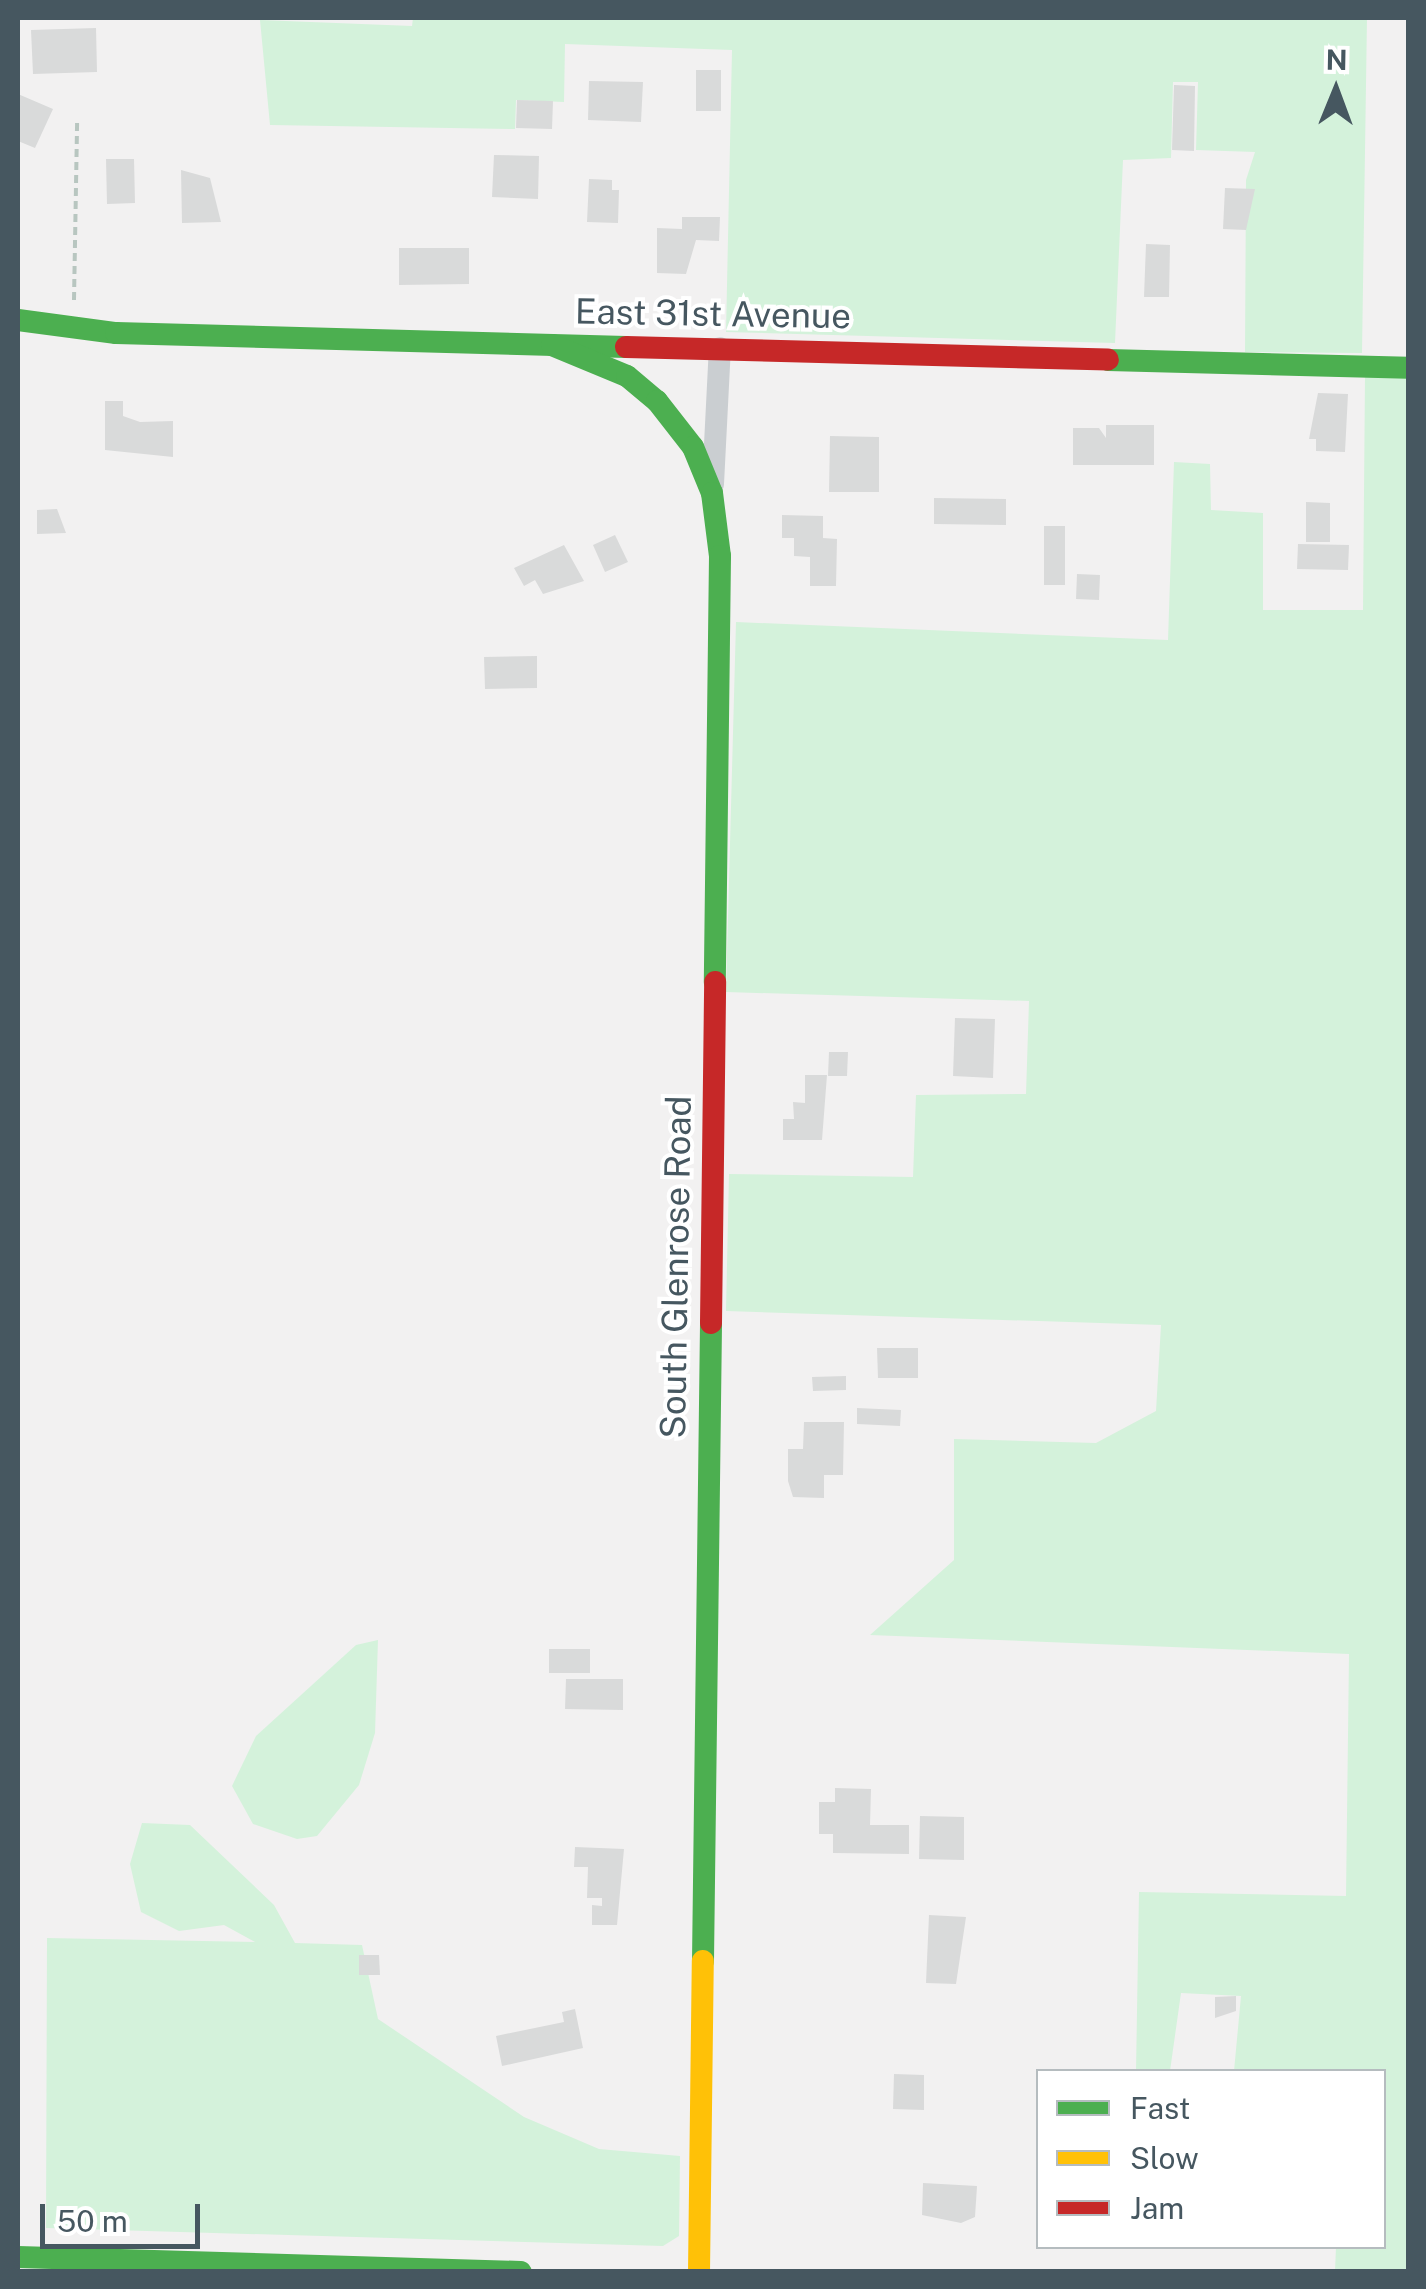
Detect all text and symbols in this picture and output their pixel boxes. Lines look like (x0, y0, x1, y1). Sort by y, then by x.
north arrow (1286, 40, 1386, 140)
text: N (1325, 43, 1348, 76)
street label: East 31st Avenue (575, 291, 851, 337)
street label: South Glenrose Road (652, 1095, 700, 1439)
legend (1036, 2069, 1386, 2249)
text: Fast (1130, 2090, 1190, 2126)
text: Slow (1130, 2140, 1199, 2176)
scale bar (45, 2184, 205, 2246)
text: Jam (1130, 2190, 1184, 2226)
text: 50 m (57, 2203, 128, 2239)

